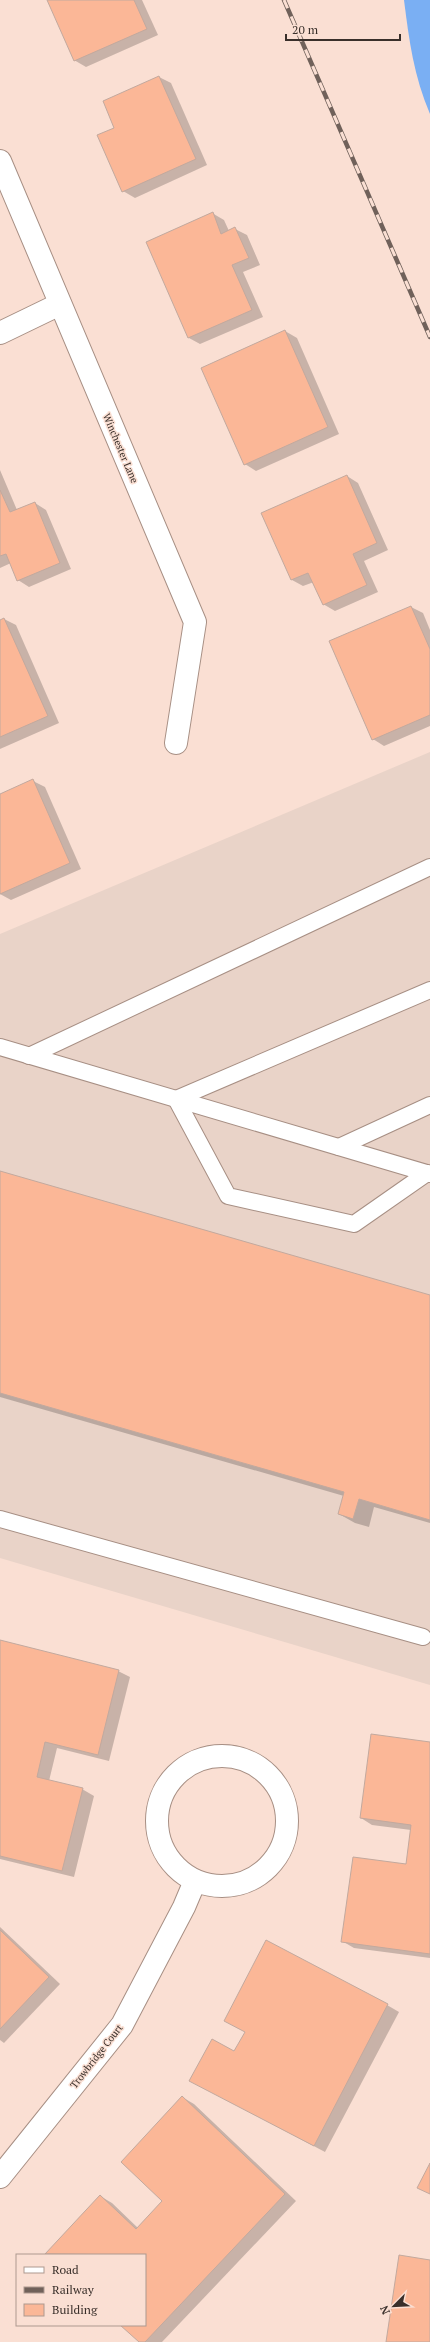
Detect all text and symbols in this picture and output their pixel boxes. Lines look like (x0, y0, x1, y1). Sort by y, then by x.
scale bar (286, 16, 400, 42)
text: 20 m (292, 22, 319, 37)
street label: Winchester Lane (100, 411, 141, 485)
street label: Trowbridge Court (67, 2021, 126, 2091)
legend (16, 2254, 146, 2326)
text: Road (52, 2262, 79, 2277)
text: Railway (52, 2282, 95, 2297)
north arrow (374, 2286, 414, 2326)
text: Building (52, 2302, 98, 2317)
text: N (377, 2303, 393, 2317)

